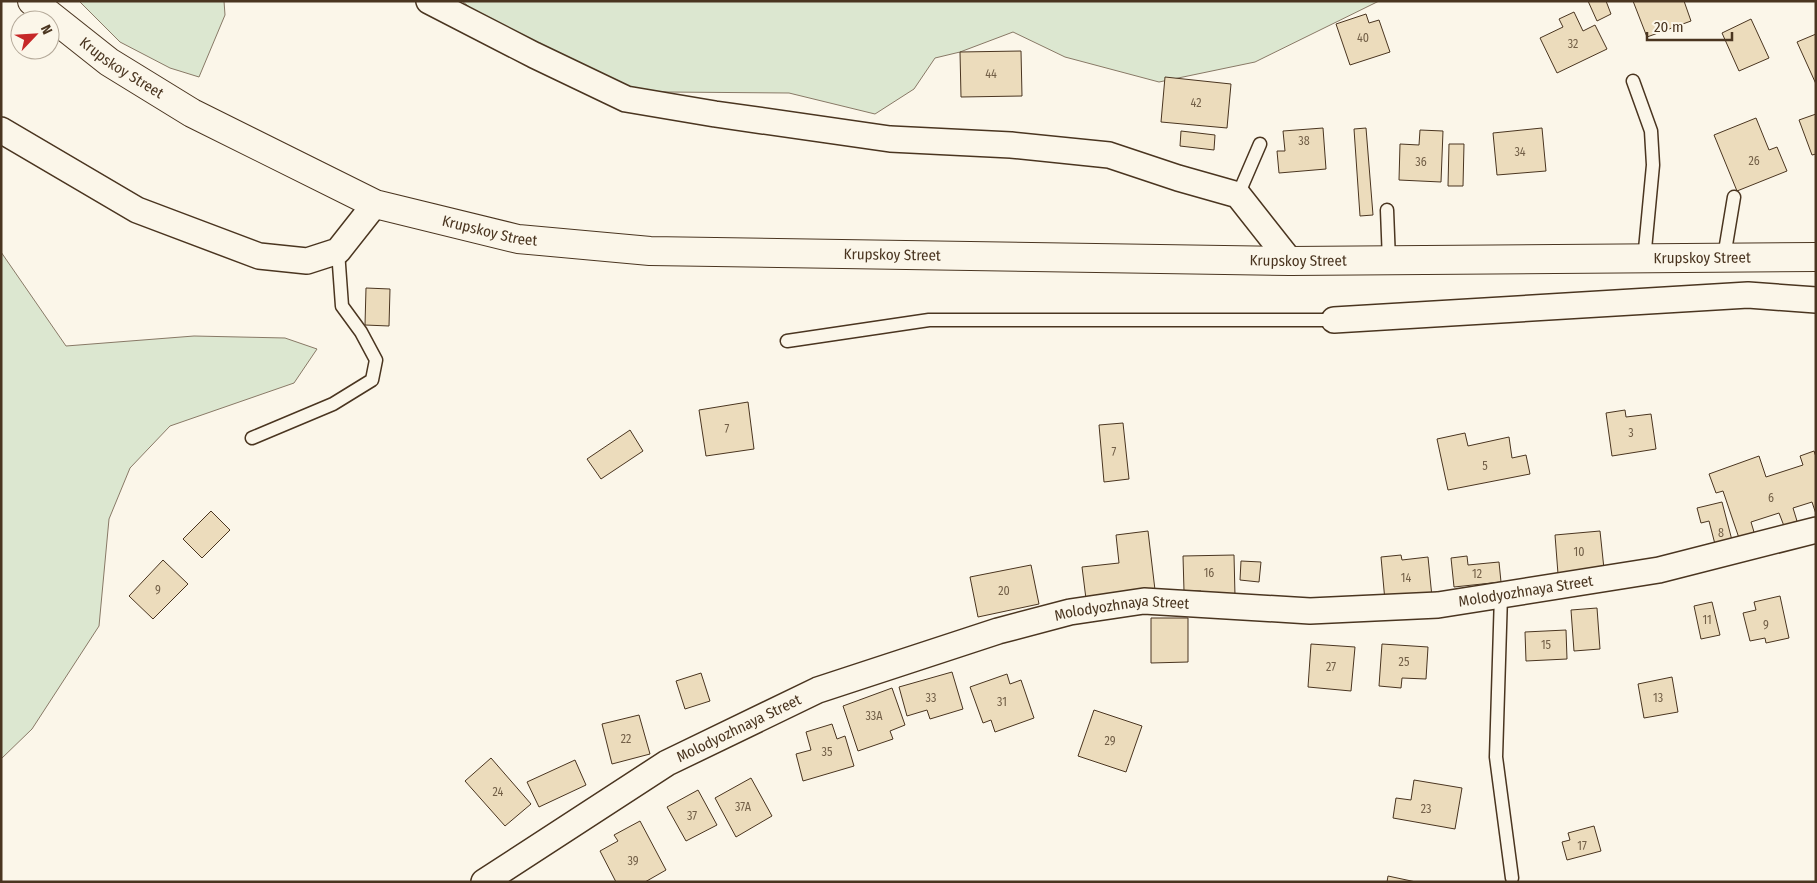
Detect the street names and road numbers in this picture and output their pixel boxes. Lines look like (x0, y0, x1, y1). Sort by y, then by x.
street label: Krupskoy Street (76, 33, 167, 102)
street label: Krupskoy Street (440, 212, 538, 250)
street label: Krupskoy Street (843, 245, 941, 265)
street label: Krupskoy Street (1653, 248, 1751, 267)
street label: Krupskoy Street (1249, 251, 1347, 270)
street label: Molodyozhnaya Street (1457, 572, 1594, 611)
street label: Molodyozhnaya Street (1052, 592, 1190, 625)
street label: Molodyozhnaya Street (674, 691, 804, 766)

